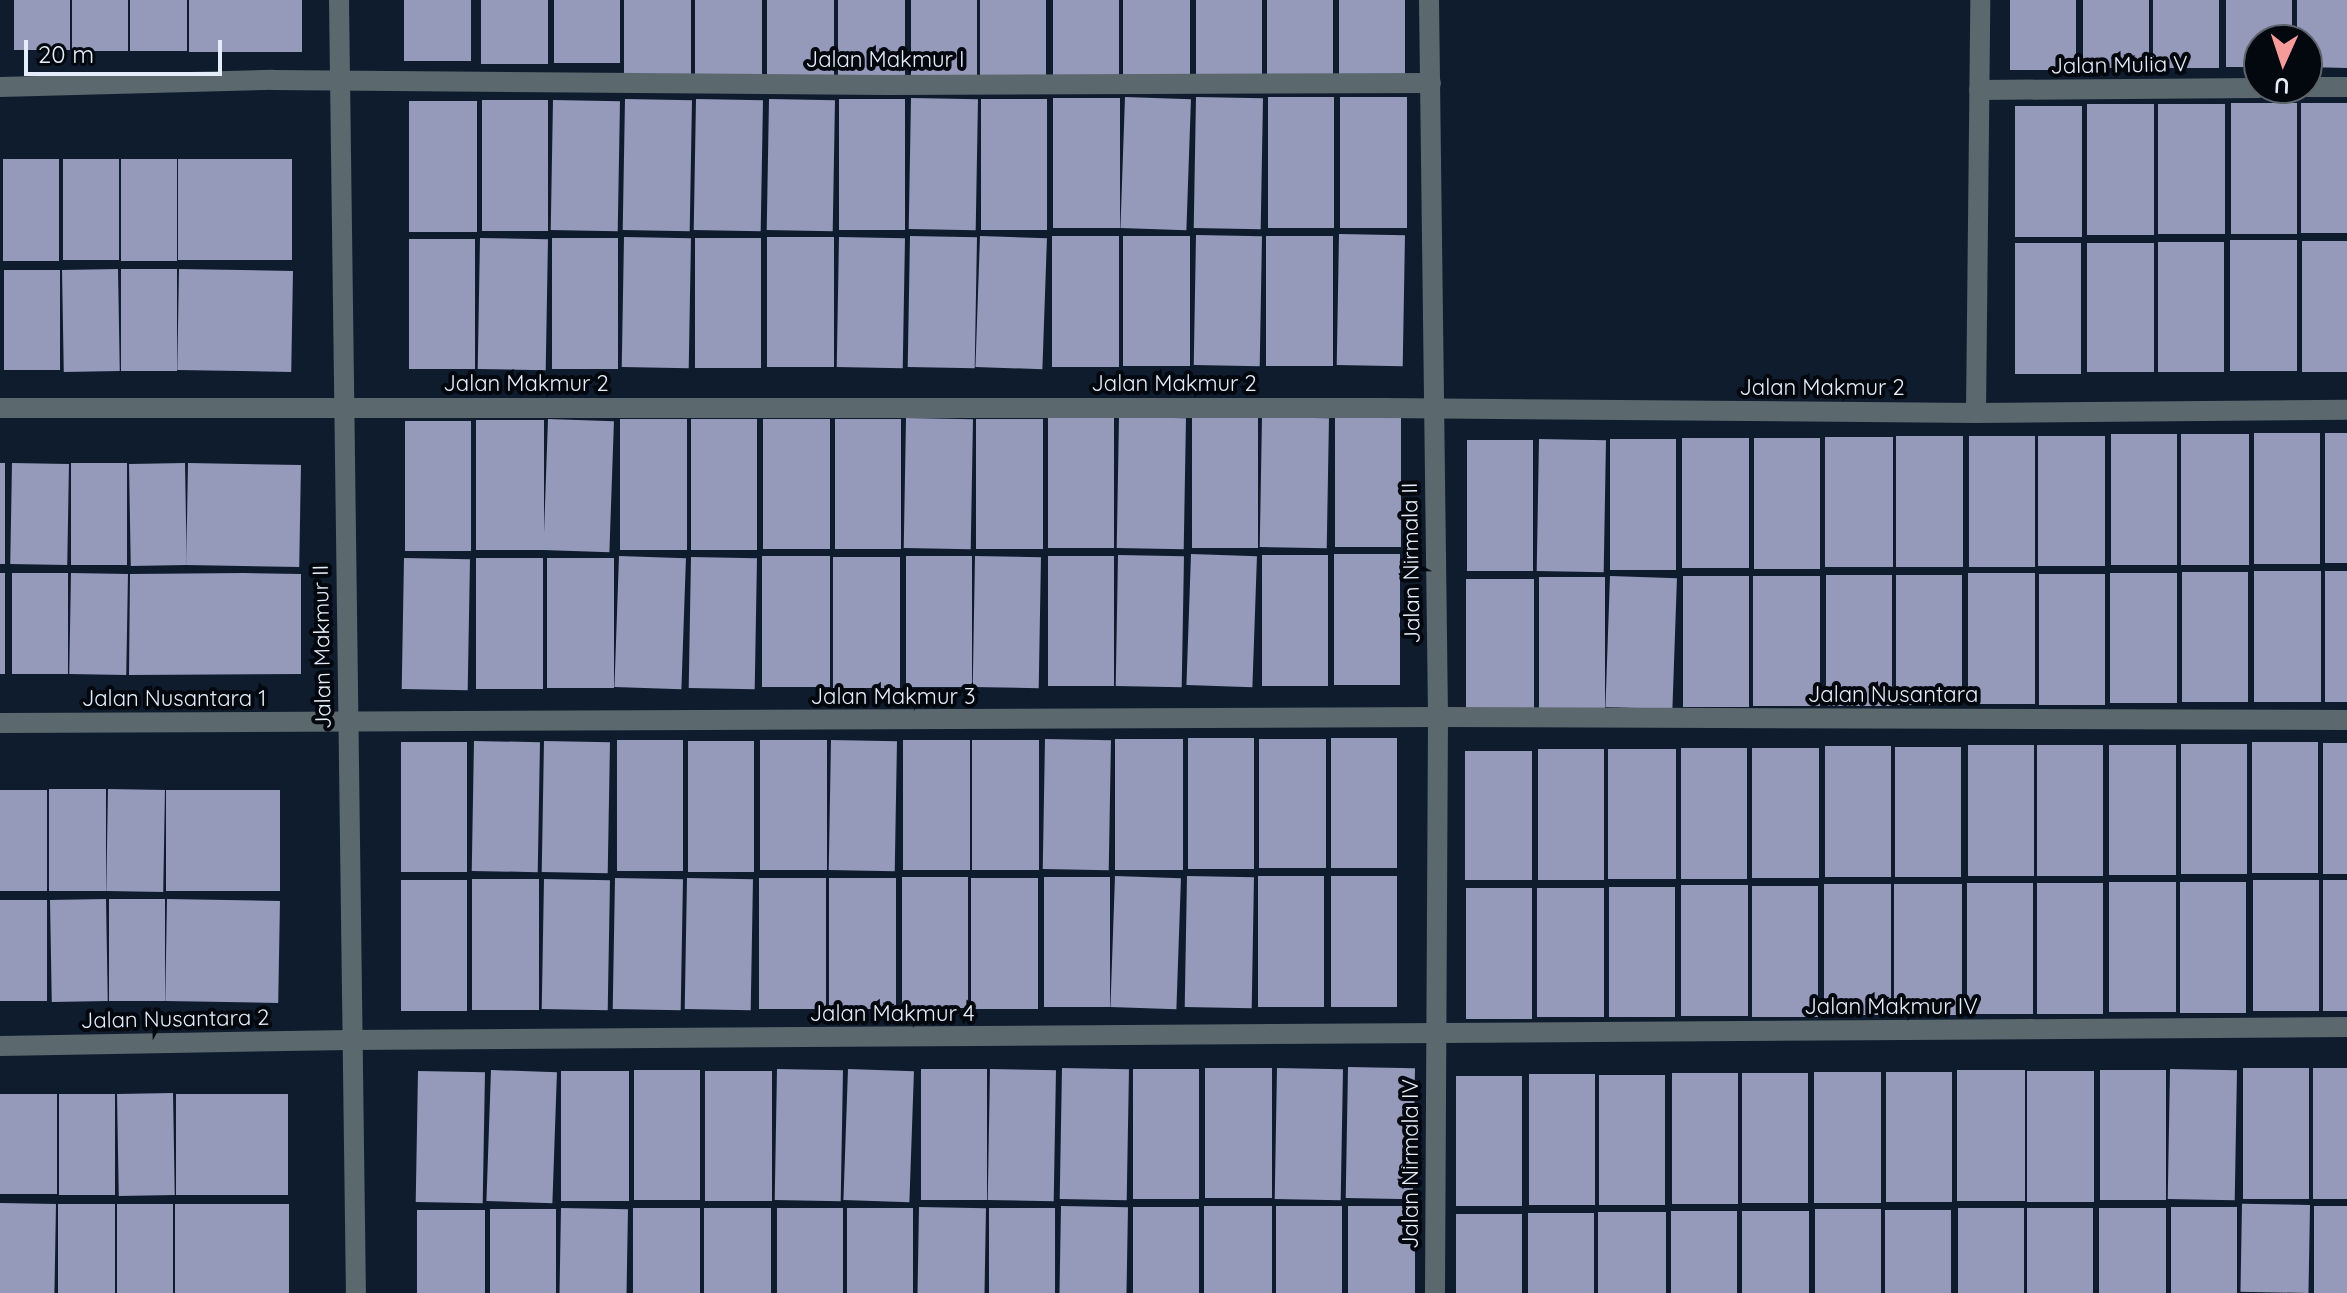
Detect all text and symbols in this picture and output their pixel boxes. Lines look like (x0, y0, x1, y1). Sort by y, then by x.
scale bar (28, 24, 226, 74)
north arrow (2243, 24, 2323, 104)
text: 20 m (38, 39, 94, 69)
street label: Jalan Makmur I (806, 47, 964, 73)
street label: Jalan Mulia V (2050, 51, 2188, 79)
text: U (2273, 72, 2290, 100)
street label: Jalan Makmur 2 (443, 371, 609, 397)
street label: Jalan Makmur 2 (1091, 371, 1257, 397)
street label: Jalan Makmur 2 (1739, 375, 1905, 401)
street label: Jalan Nirmala II (1396, 482, 1426, 644)
street label: Jalan Makmur II (307, 565, 337, 729)
street label: Jalan Nusantara (1808, 682, 1978, 708)
street label: Jalan Makmur 3 (811, 684, 975, 710)
street label: Jalan Nusantara 1 (82, 686, 266, 712)
street label: Jalan Makmur IV (1804, 994, 1978, 1020)
street label: Jalan Makmur 4 (810, 1001, 974, 1027)
street label: Jalan Nusantara 2 (80, 1004, 270, 1034)
street label: Jalan Nirmala IV (1398, 1079, 1424, 1249)

